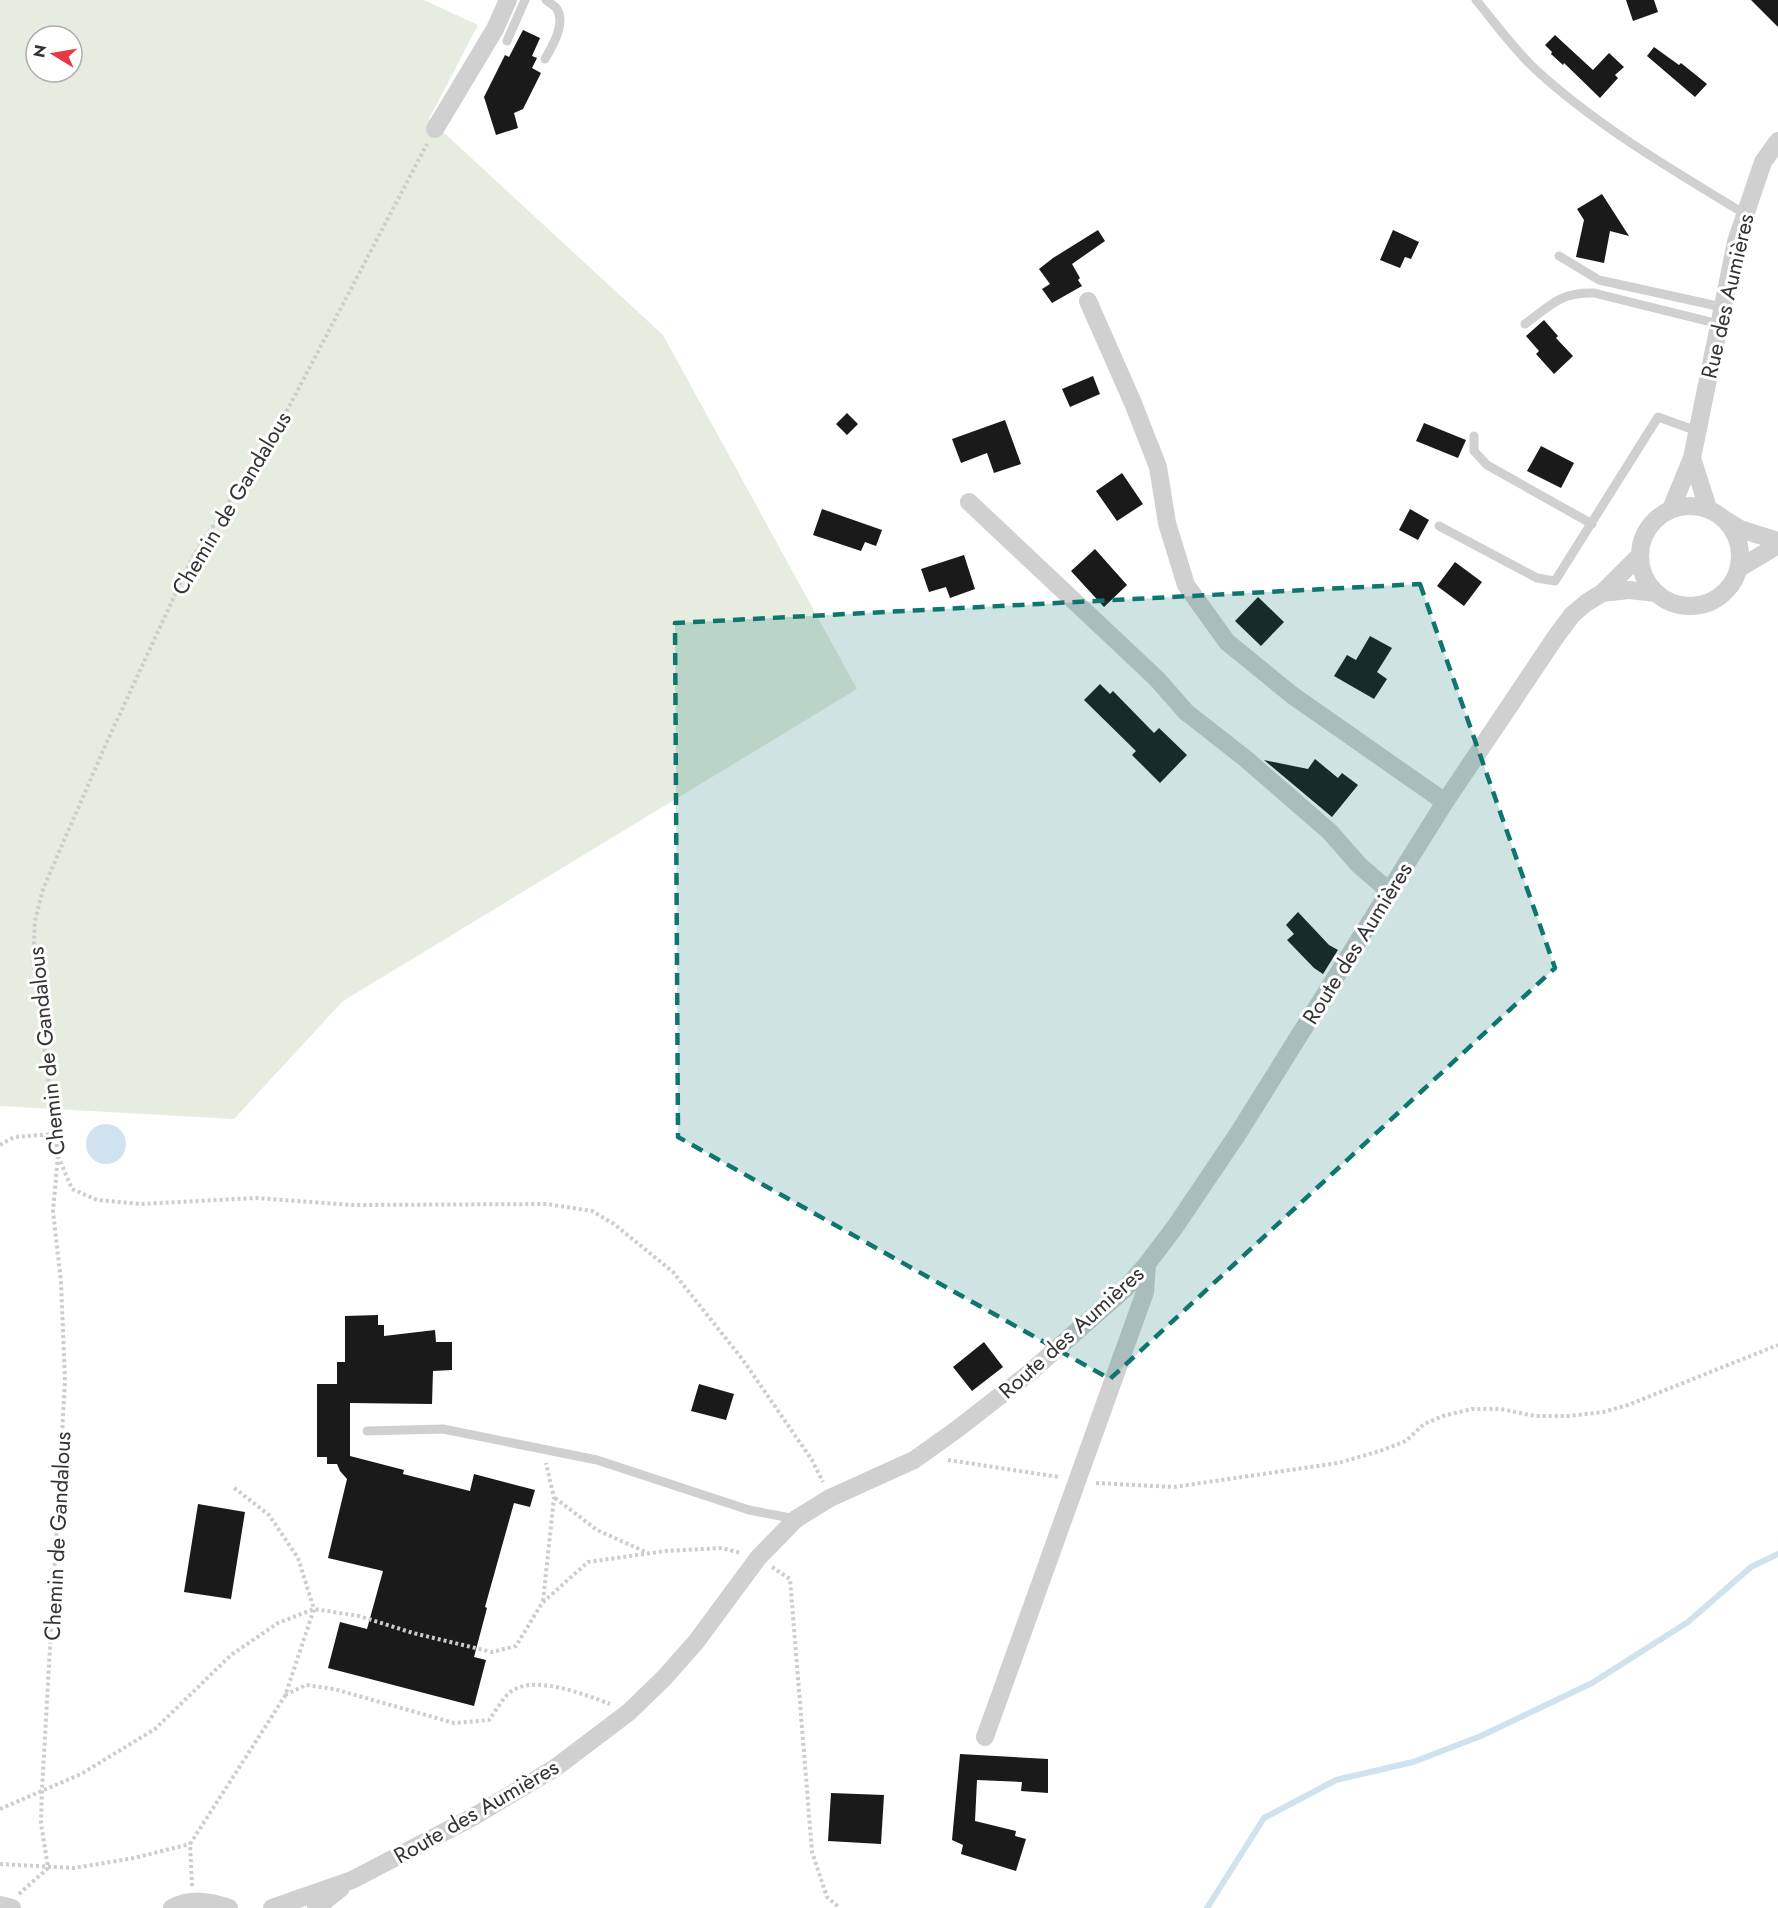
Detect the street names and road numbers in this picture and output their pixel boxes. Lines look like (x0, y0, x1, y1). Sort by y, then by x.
street label: Rue des Aumières (1692, 210, 1762, 382)
street label: Chemin de Gandalous (163, 405, 299, 601)
street label: Route des Aumières (1294, 856, 1420, 1030)
street label: Chemin de Gandalous (19, 945, 73, 1157)
street label: Route des Aumières (991, 1258, 1151, 1406)
street label: Chemin de Gandalous (36, 1431, 78, 1641)
street label: Route des Aumières (388, 1751, 565, 1871)

